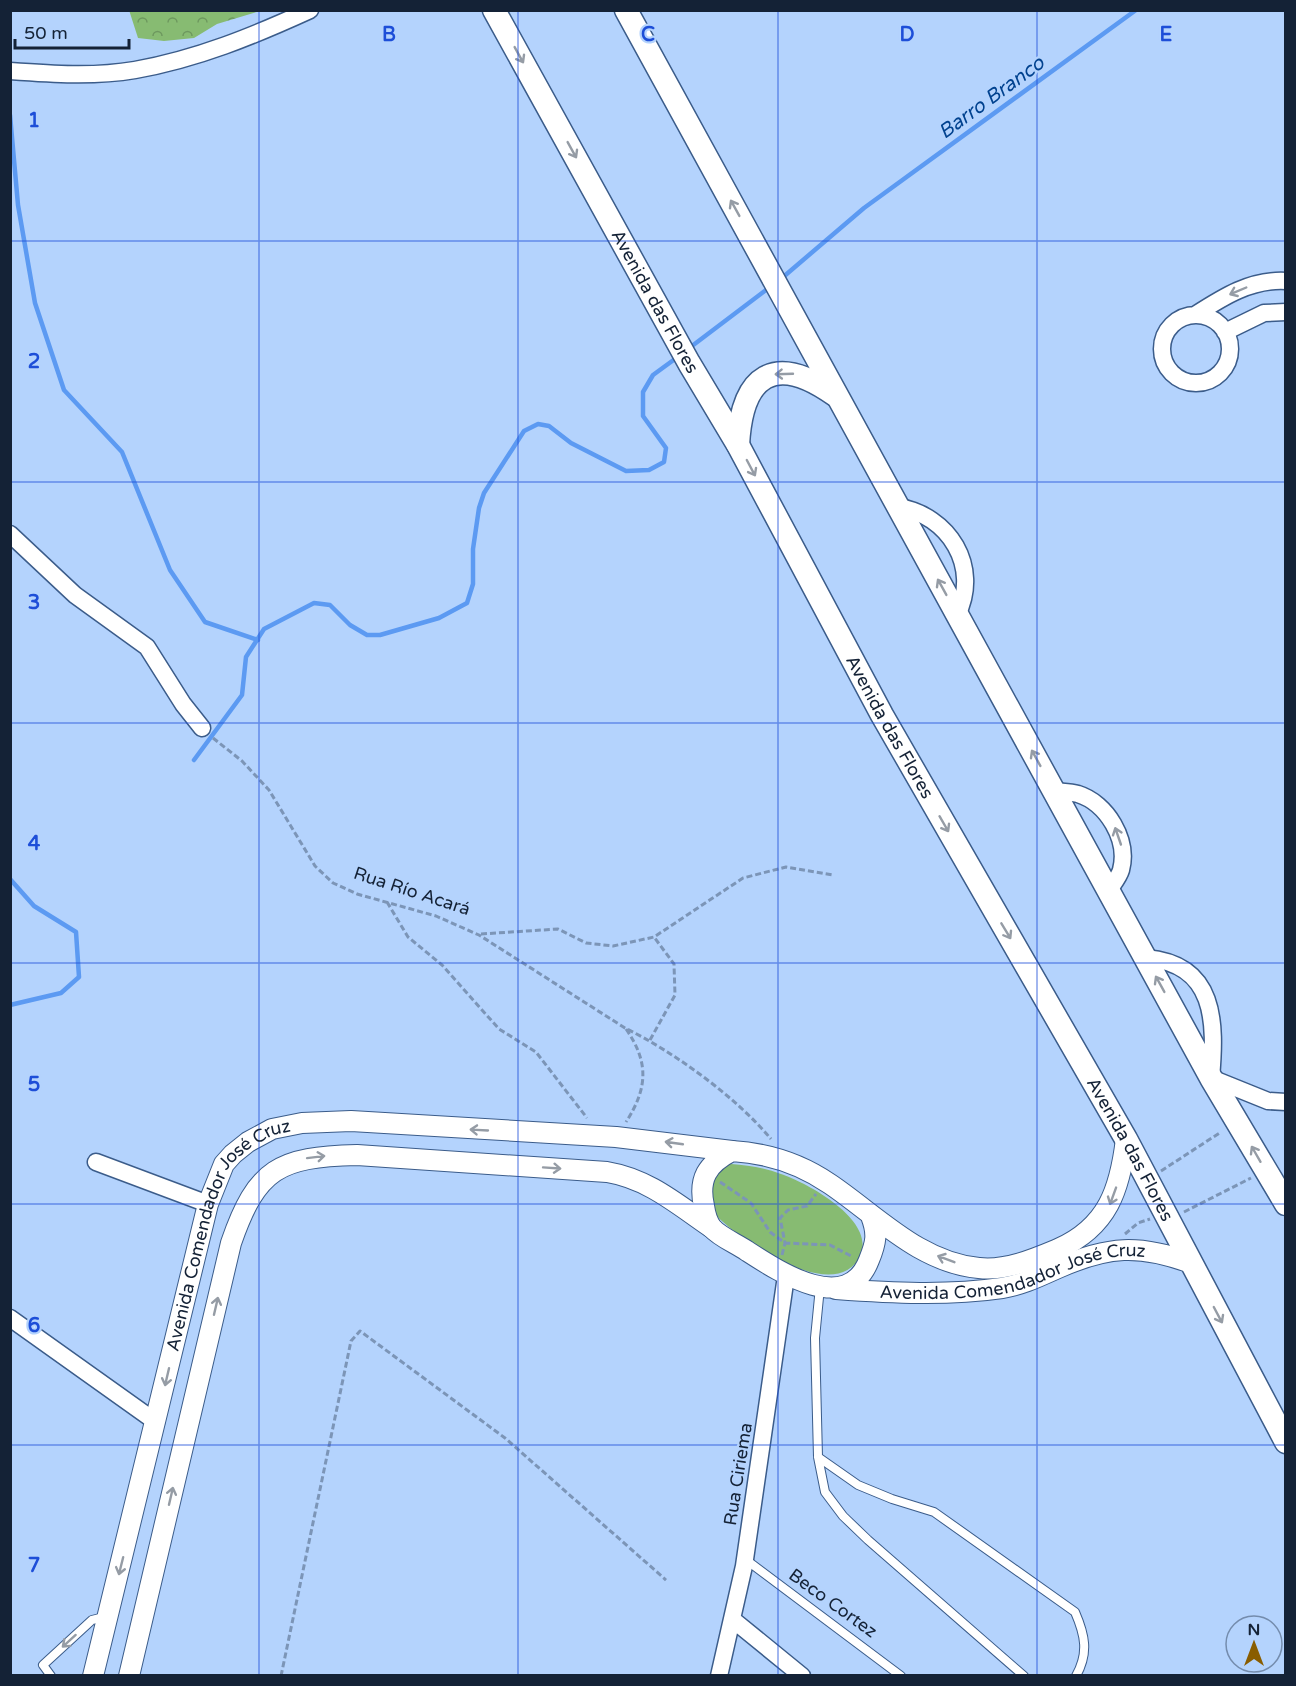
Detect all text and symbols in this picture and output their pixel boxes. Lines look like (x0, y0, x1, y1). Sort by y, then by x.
scale bar (15, 12, 129, 50)
text: 50 m (24, 22, 68, 44)
text: B (382, 23, 396, 47)
text: C (641, 23, 655, 47)
text: D (899, 23, 915, 47)
text: E (1160, 23, 1173, 47)
one-way arrow (513, 46, 525, 63)
water label: Barro Branco (934, 51, 1050, 144)
text: 1 (28, 109, 40, 133)
one-way arrow (566, 141, 578, 158)
one-way arrow (729, 200, 741, 217)
street label: Avenida das Flores (607, 226, 704, 377)
one-way arrow (1229, 286, 1247, 297)
text: 2 (28, 350, 40, 374)
one-way arrow (774, 369, 794, 380)
one-way arrow (745, 459, 757, 476)
one-way arrow (936, 579, 948, 596)
text: 3 (28, 591, 40, 615)
street label: Avenida das Flores (841, 652, 939, 802)
one-way arrow (1030, 750, 1042, 767)
one-way arrow (938, 815, 950, 832)
one-way arrow (1112, 827, 1123, 846)
text: 4 (28, 832, 41, 856)
street label: Rua Río Acará (351, 862, 473, 920)
one-way arrow (1000, 922, 1012, 939)
one-way arrow (1154, 976, 1166, 993)
text: 5 (28, 1073, 40, 1097)
street label: Avenida das Flores (1082, 1073, 1178, 1225)
street label: Avenida Comendador José Cruz (162, 1115, 292, 1353)
one-way arrow (470, 1125, 490, 1136)
one-way arrow (664, 1138, 684, 1149)
one-way arrow (1250, 1146, 1262, 1163)
one-way arrow (305, 1151, 325, 1162)
one-way arrow (542, 1163, 562, 1174)
one-way arrow (1107, 1186, 1118, 1205)
street label: Avenida Comendador José Cruz (879, 1239, 1146, 1304)
one-way arrow (937, 1253, 956, 1264)
one-way arrow (211, 1297, 222, 1316)
one-way arrow (1212, 1306, 1224, 1323)
text: 6 (28, 1314, 40, 1338)
one-way arrow (160, 1367, 172, 1386)
street label: Rua Ciriema (719, 1421, 757, 1527)
one-way arrow (166, 1487, 178, 1506)
text: 7 (28, 1554, 40, 1578)
one-way arrow (114, 1556, 126, 1575)
street label: Beco Cortez (785, 1564, 881, 1642)
north arrow (1224, 1614, 1284, 1674)
text: N (1248, 1620, 1260, 1640)
one-way arrow (62, 1634, 77, 1648)

